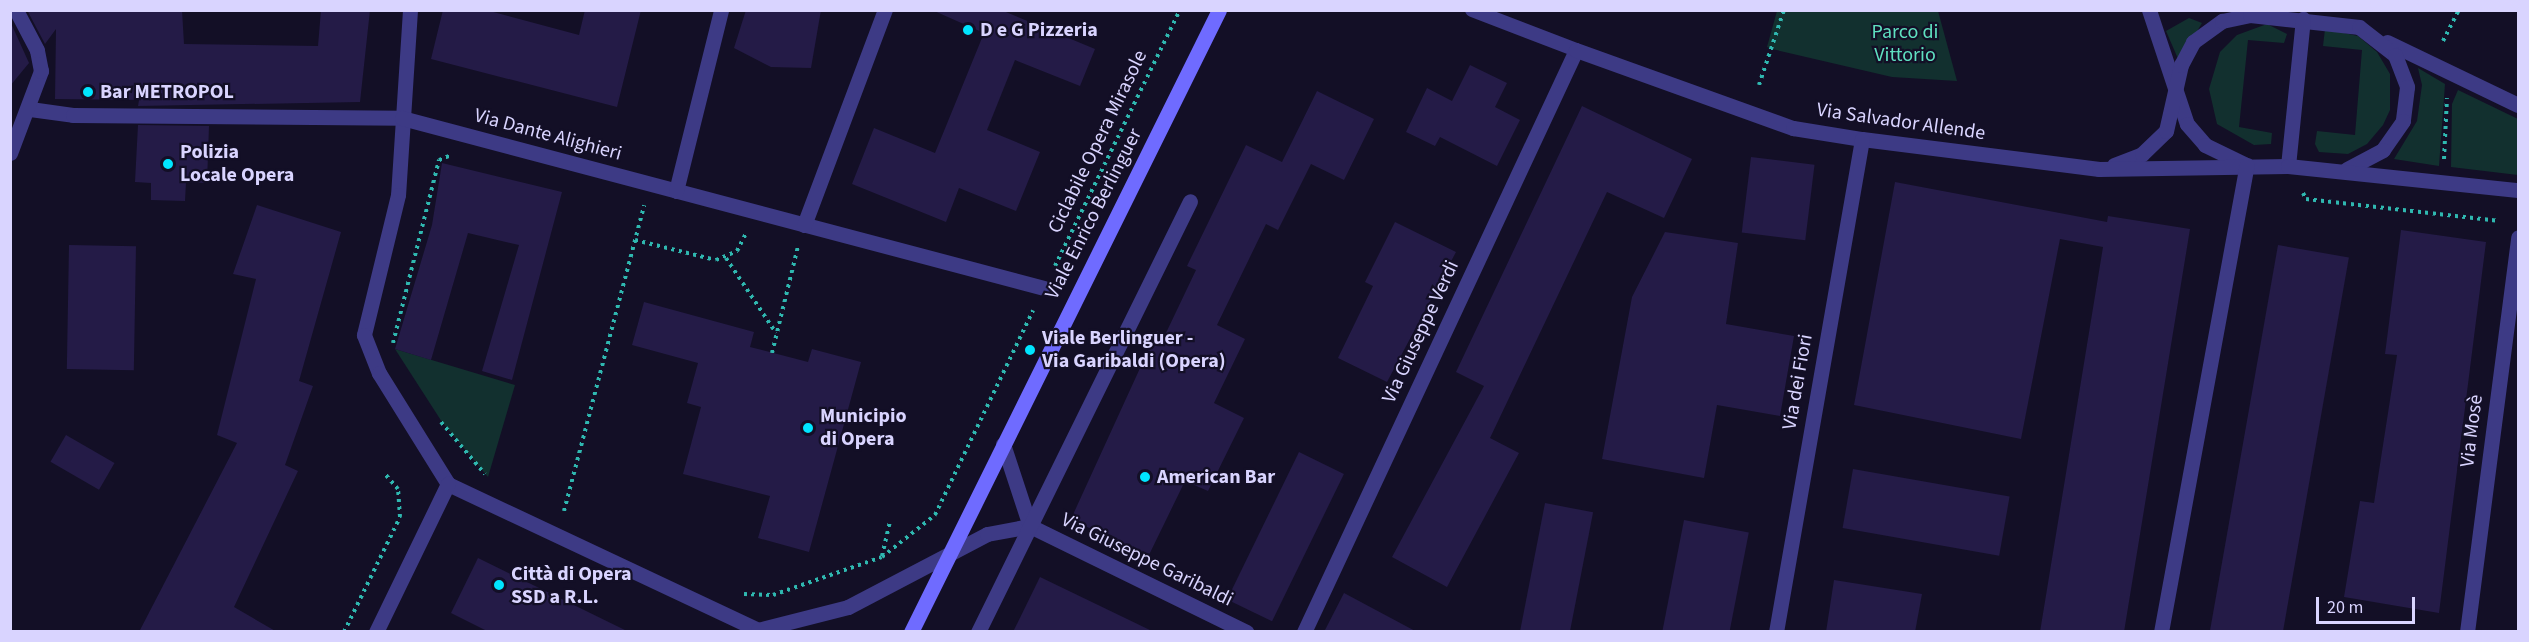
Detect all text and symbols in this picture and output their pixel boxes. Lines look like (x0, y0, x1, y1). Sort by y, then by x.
place label: D e G Pizzeria (980, 18, 1098, 42)
park label: Parco di Vittorio (1872, 21, 1938, 68)
marker: D e G Pizzeria (961, 23, 975, 37)
street label: Ciclabile Opera Mirasole (1043, 47, 1153, 237)
place label: Bar METROPOL (100, 80, 234, 104)
marker: Bar METROPOL (81, 85, 95, 99)
street label: Via Salvador Allende (1815, 98, 1987, 146)
street label: Via Dante Alighieri (472, 104, 624, 166)
street label: Viale Enrico Berlinguer (1040, 125, 1148, 303)
place label: Polizia Locale Opera (180, 140, 294, 187)
marker: Polizia Locale Opera (161, 157, 175, 171)
street label: Via Giuseppe Verdi (1377, 257, 1465, 407)
place label: Viale Berlinguer - Via Garibaldi (Opera) (1042, 326, 1226, 373)
street label: Via dei Fiori (1778, 332, 1818, 432)
marker: Viale Berlinguer - Via Garibaldi (Opera) (1023, 343, 1037, 357)
street label: Via Mosè (2456, 393, 2488, 469)
place label: Municipio di Opera (820, 404, 907, 451)
marker: Municipio di Opera (801, 421, 815, 435)
place label: American Bar (1157, 465, 1275, 489)
marker: American Bar (1138, 470, 1152, 484)
street label: Via Giuseppe Garibaldi (1057, 508, 1237, 612)
place label: Città di Opera SSD a R.L. (511, 562, 632, 609)
marker: Città di Opera SSD a R.L. (492, 578, 506, 592)
scale bar (2319, 585, 2418, 623)
text: 20 m (2327, 595, 2363, 620)

